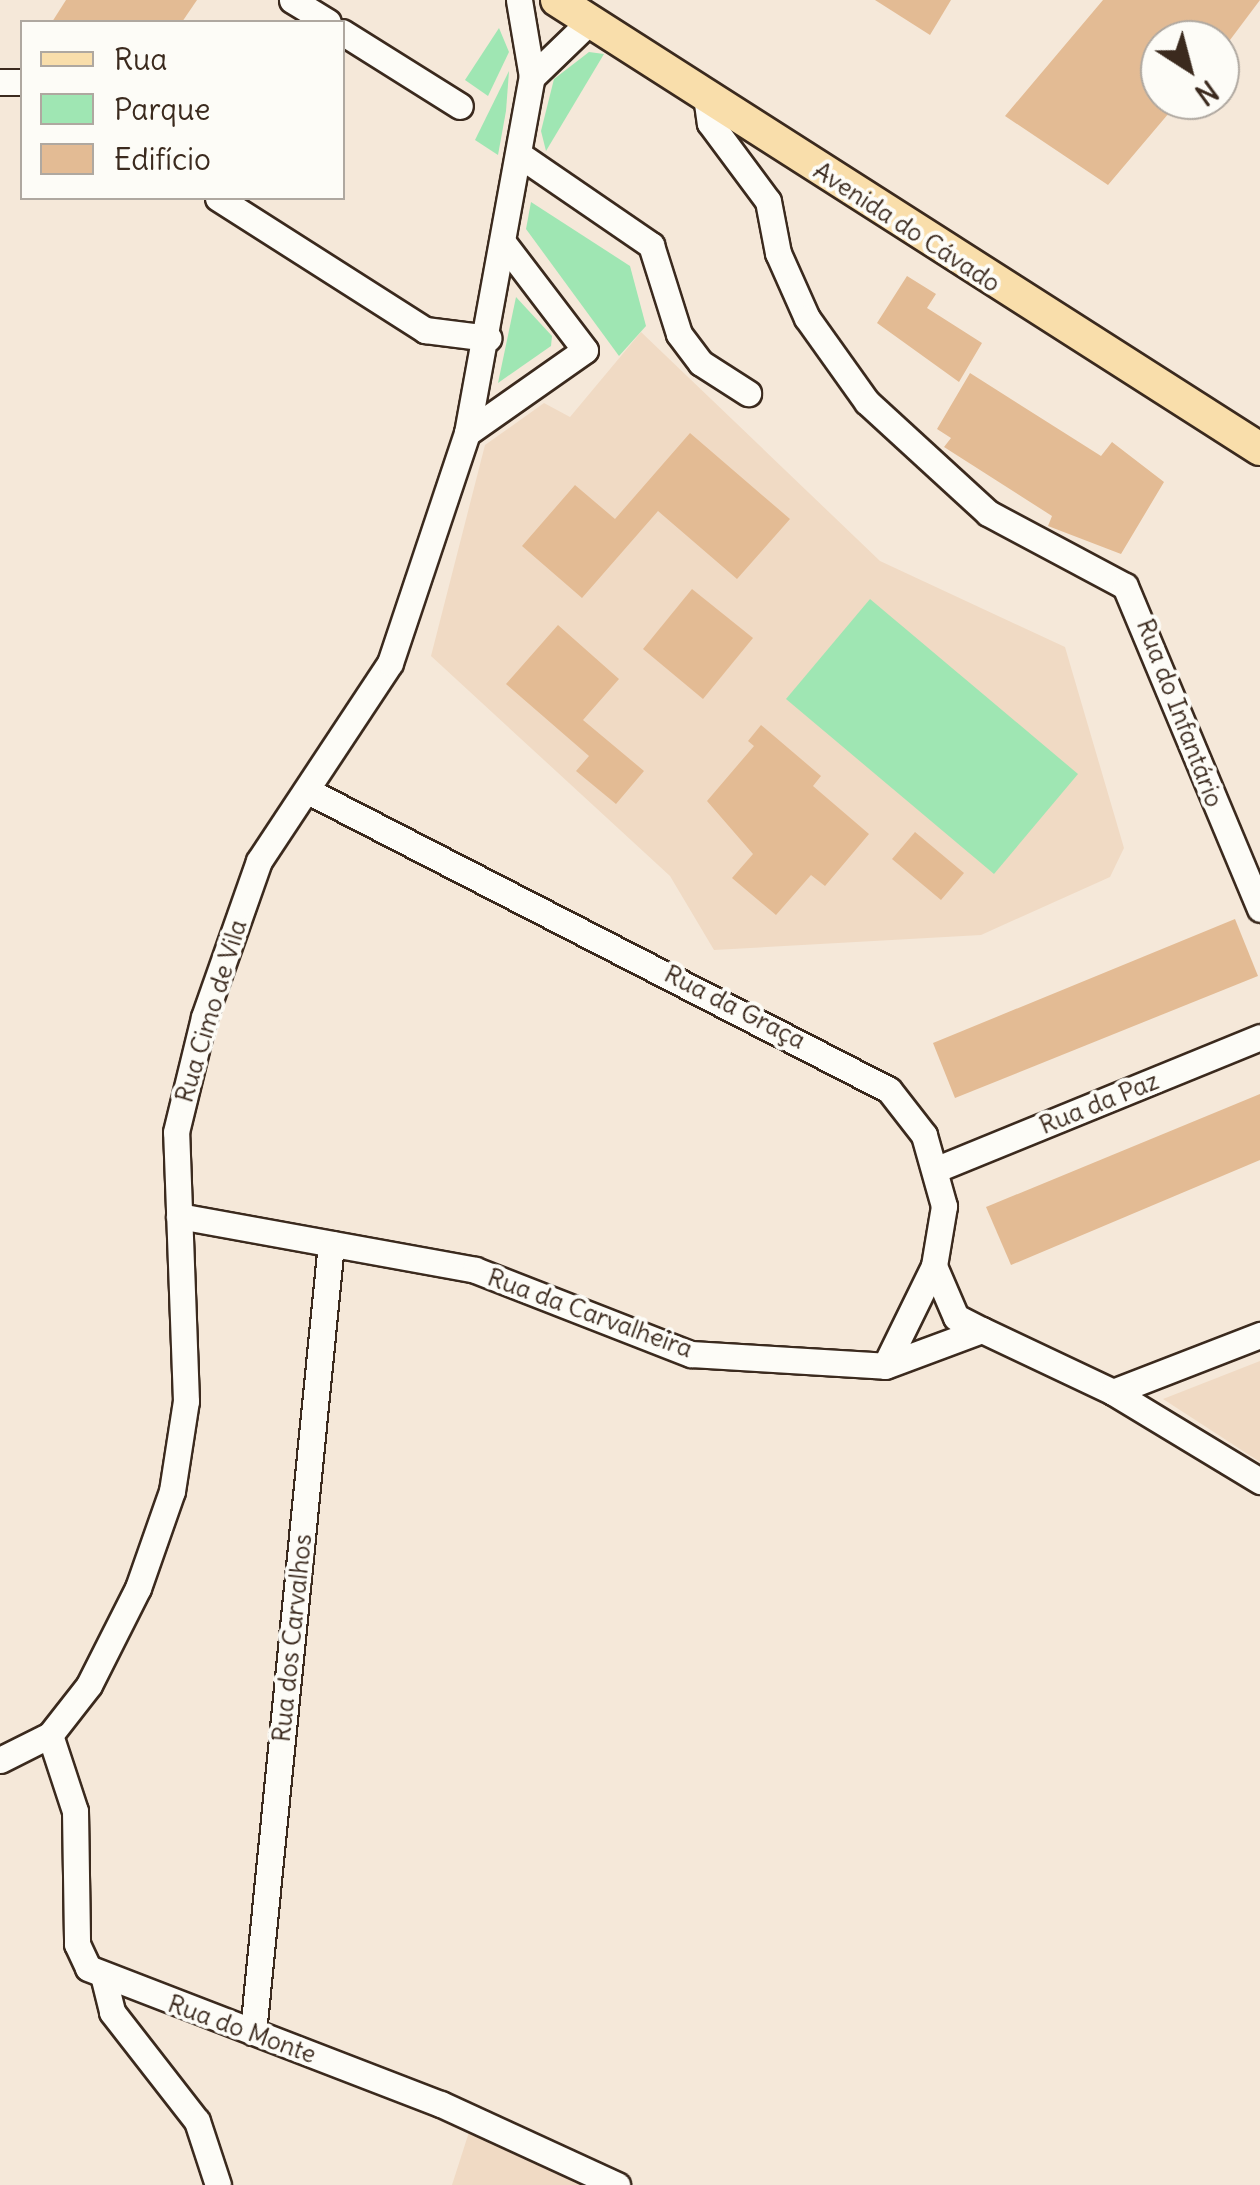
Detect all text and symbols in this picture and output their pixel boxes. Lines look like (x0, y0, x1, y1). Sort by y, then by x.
legend (20, 20, 345, 200)
north arrow (1140, 20, 1240, 120)
text: Rua (114, 40, 167, 78)
text: N (1188, 72, 1225, 113)
text: Parque (114, 90, 210, 128)
text: Edifício (114, 140, 211, 178)
street label: Avenida do Cávado (808, 155, 1006, 299)
street label: Rua do Infantário (1130, 615, 1230, 811)
street label: Rua Cimo de Vila (169, 916, 253, 1106)
street label: Rua da Graça (659, 959, 811, 1055)
street label: Rua da Paz (1035, 1065, 1163, 1141)
street label: Rua da Carvalheira (484, 1262, 696, 1364)
street label: Rua dos Carvalhos (266, 1533, 318, 1743)
street label: Rua do Monte (164, 1988, 320, 2070)

